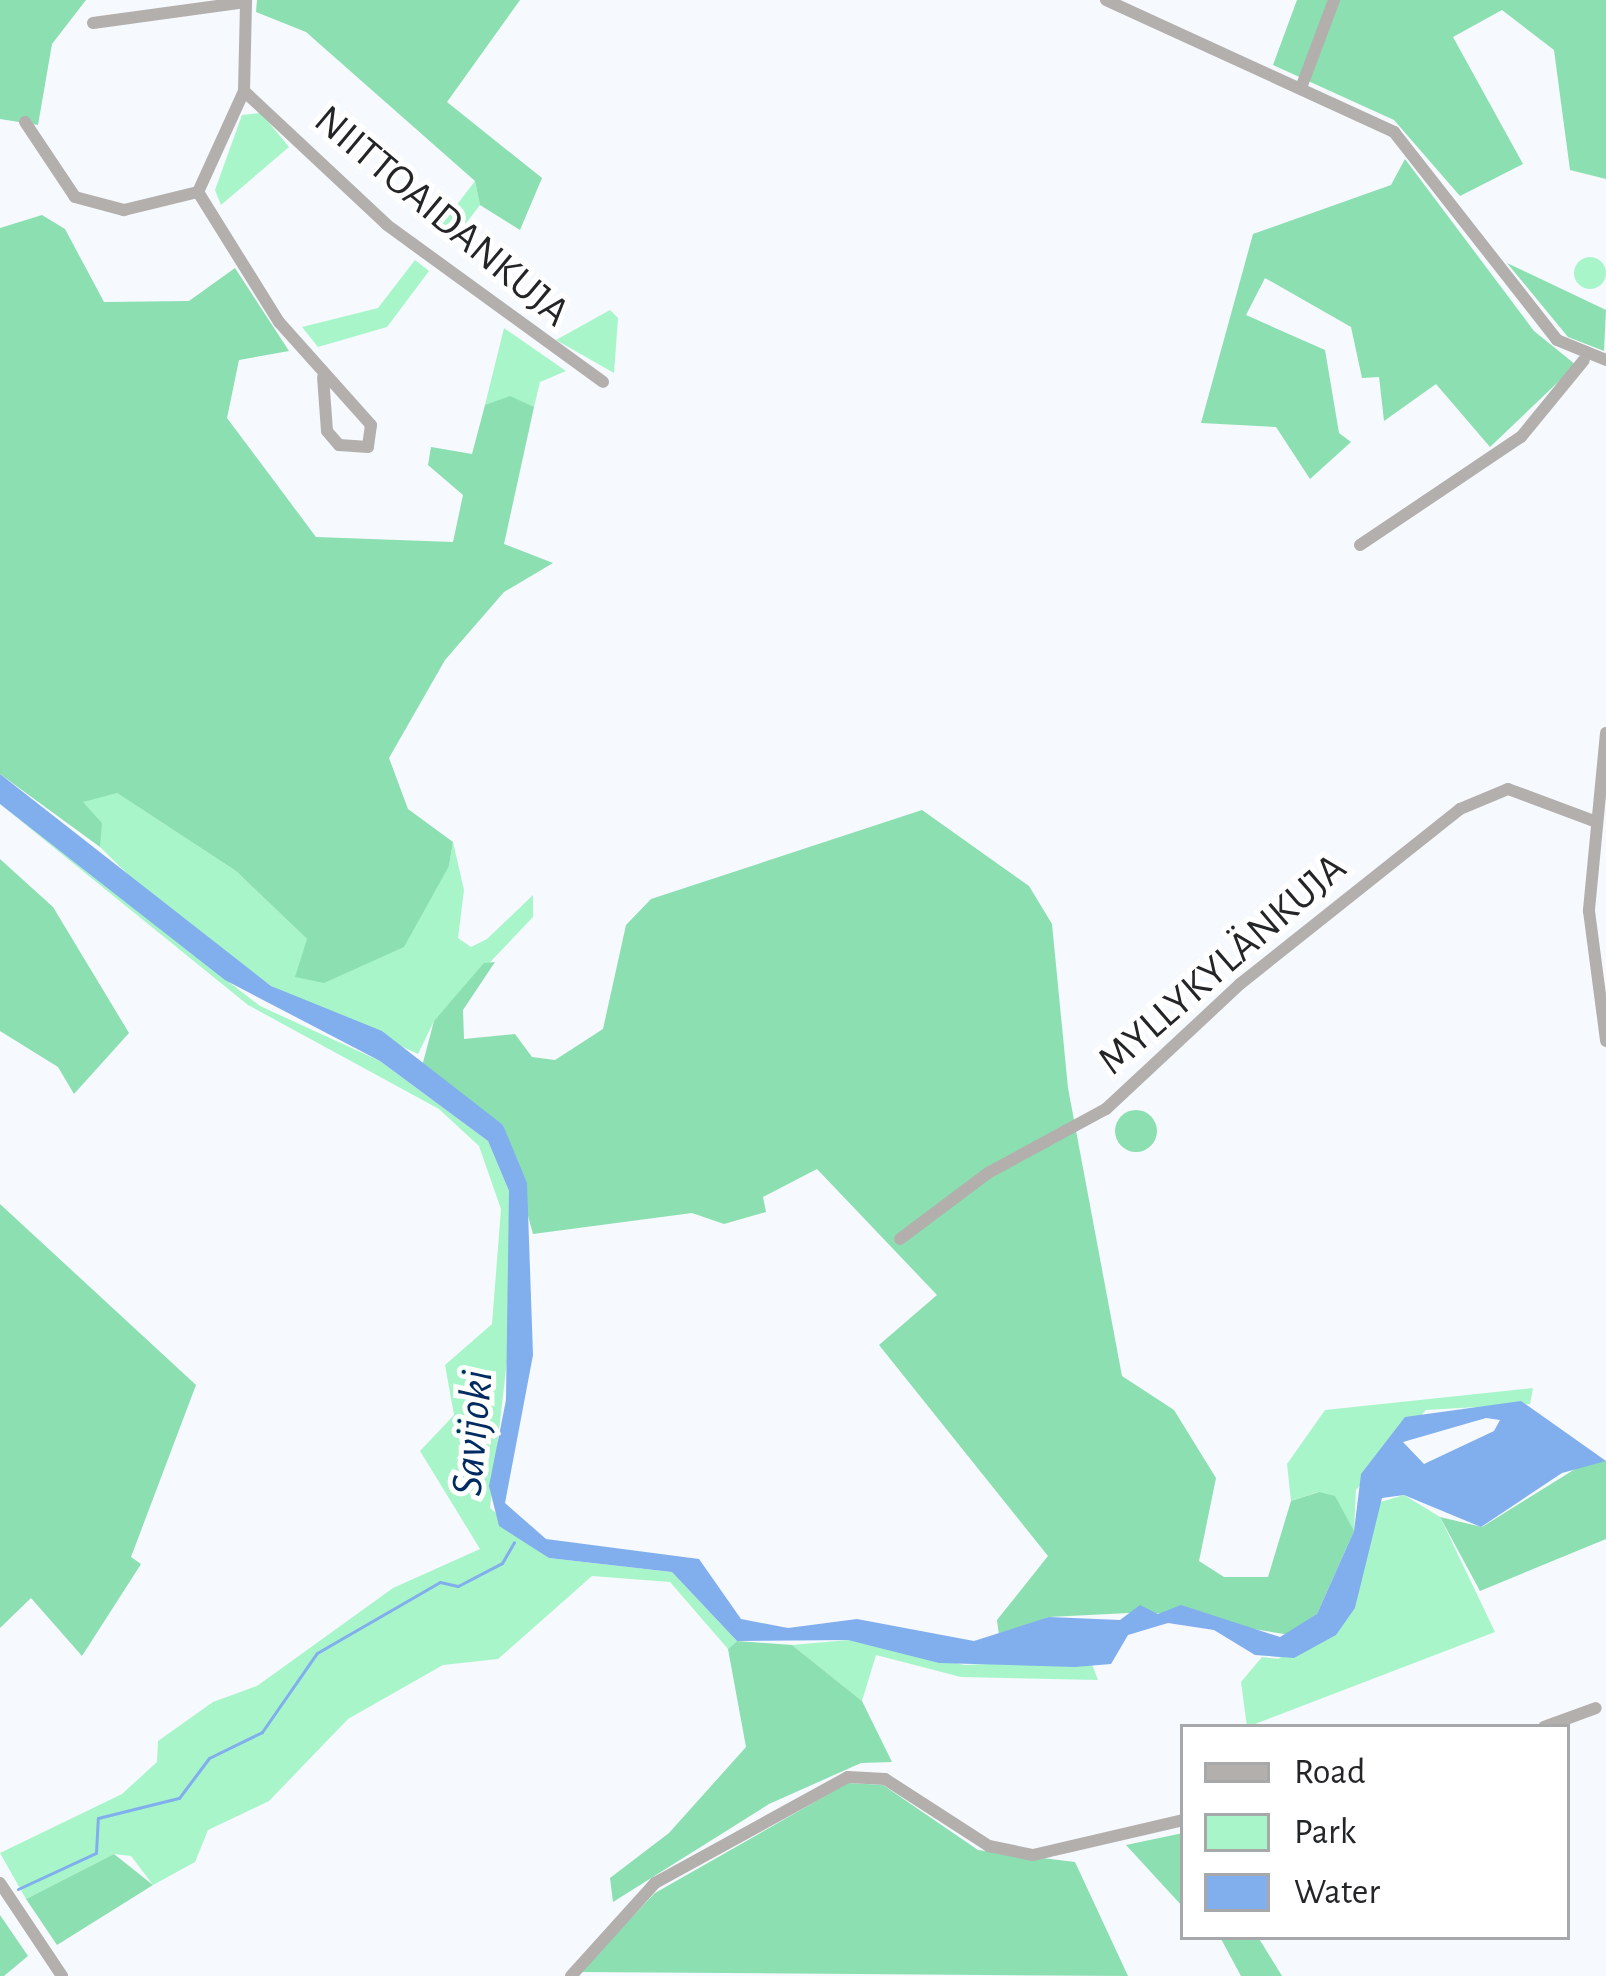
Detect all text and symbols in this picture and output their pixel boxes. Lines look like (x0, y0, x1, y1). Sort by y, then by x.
street label: NIITTOAIDANKUJA (304, 95, 580, 337)
street label: MYLLYKYLÄNKUJA (1088, 843, 1356, 1085)
water label: Savijoki (441, 1368, 505, 1498)
legend (1180, 1724, 1570, 1940)
text: Road (1294, 1754, 1366, 1790)
text: Park (1294, 1814, 1356, 1850)
text: Water (1294, 1874, 1380, 1910)

